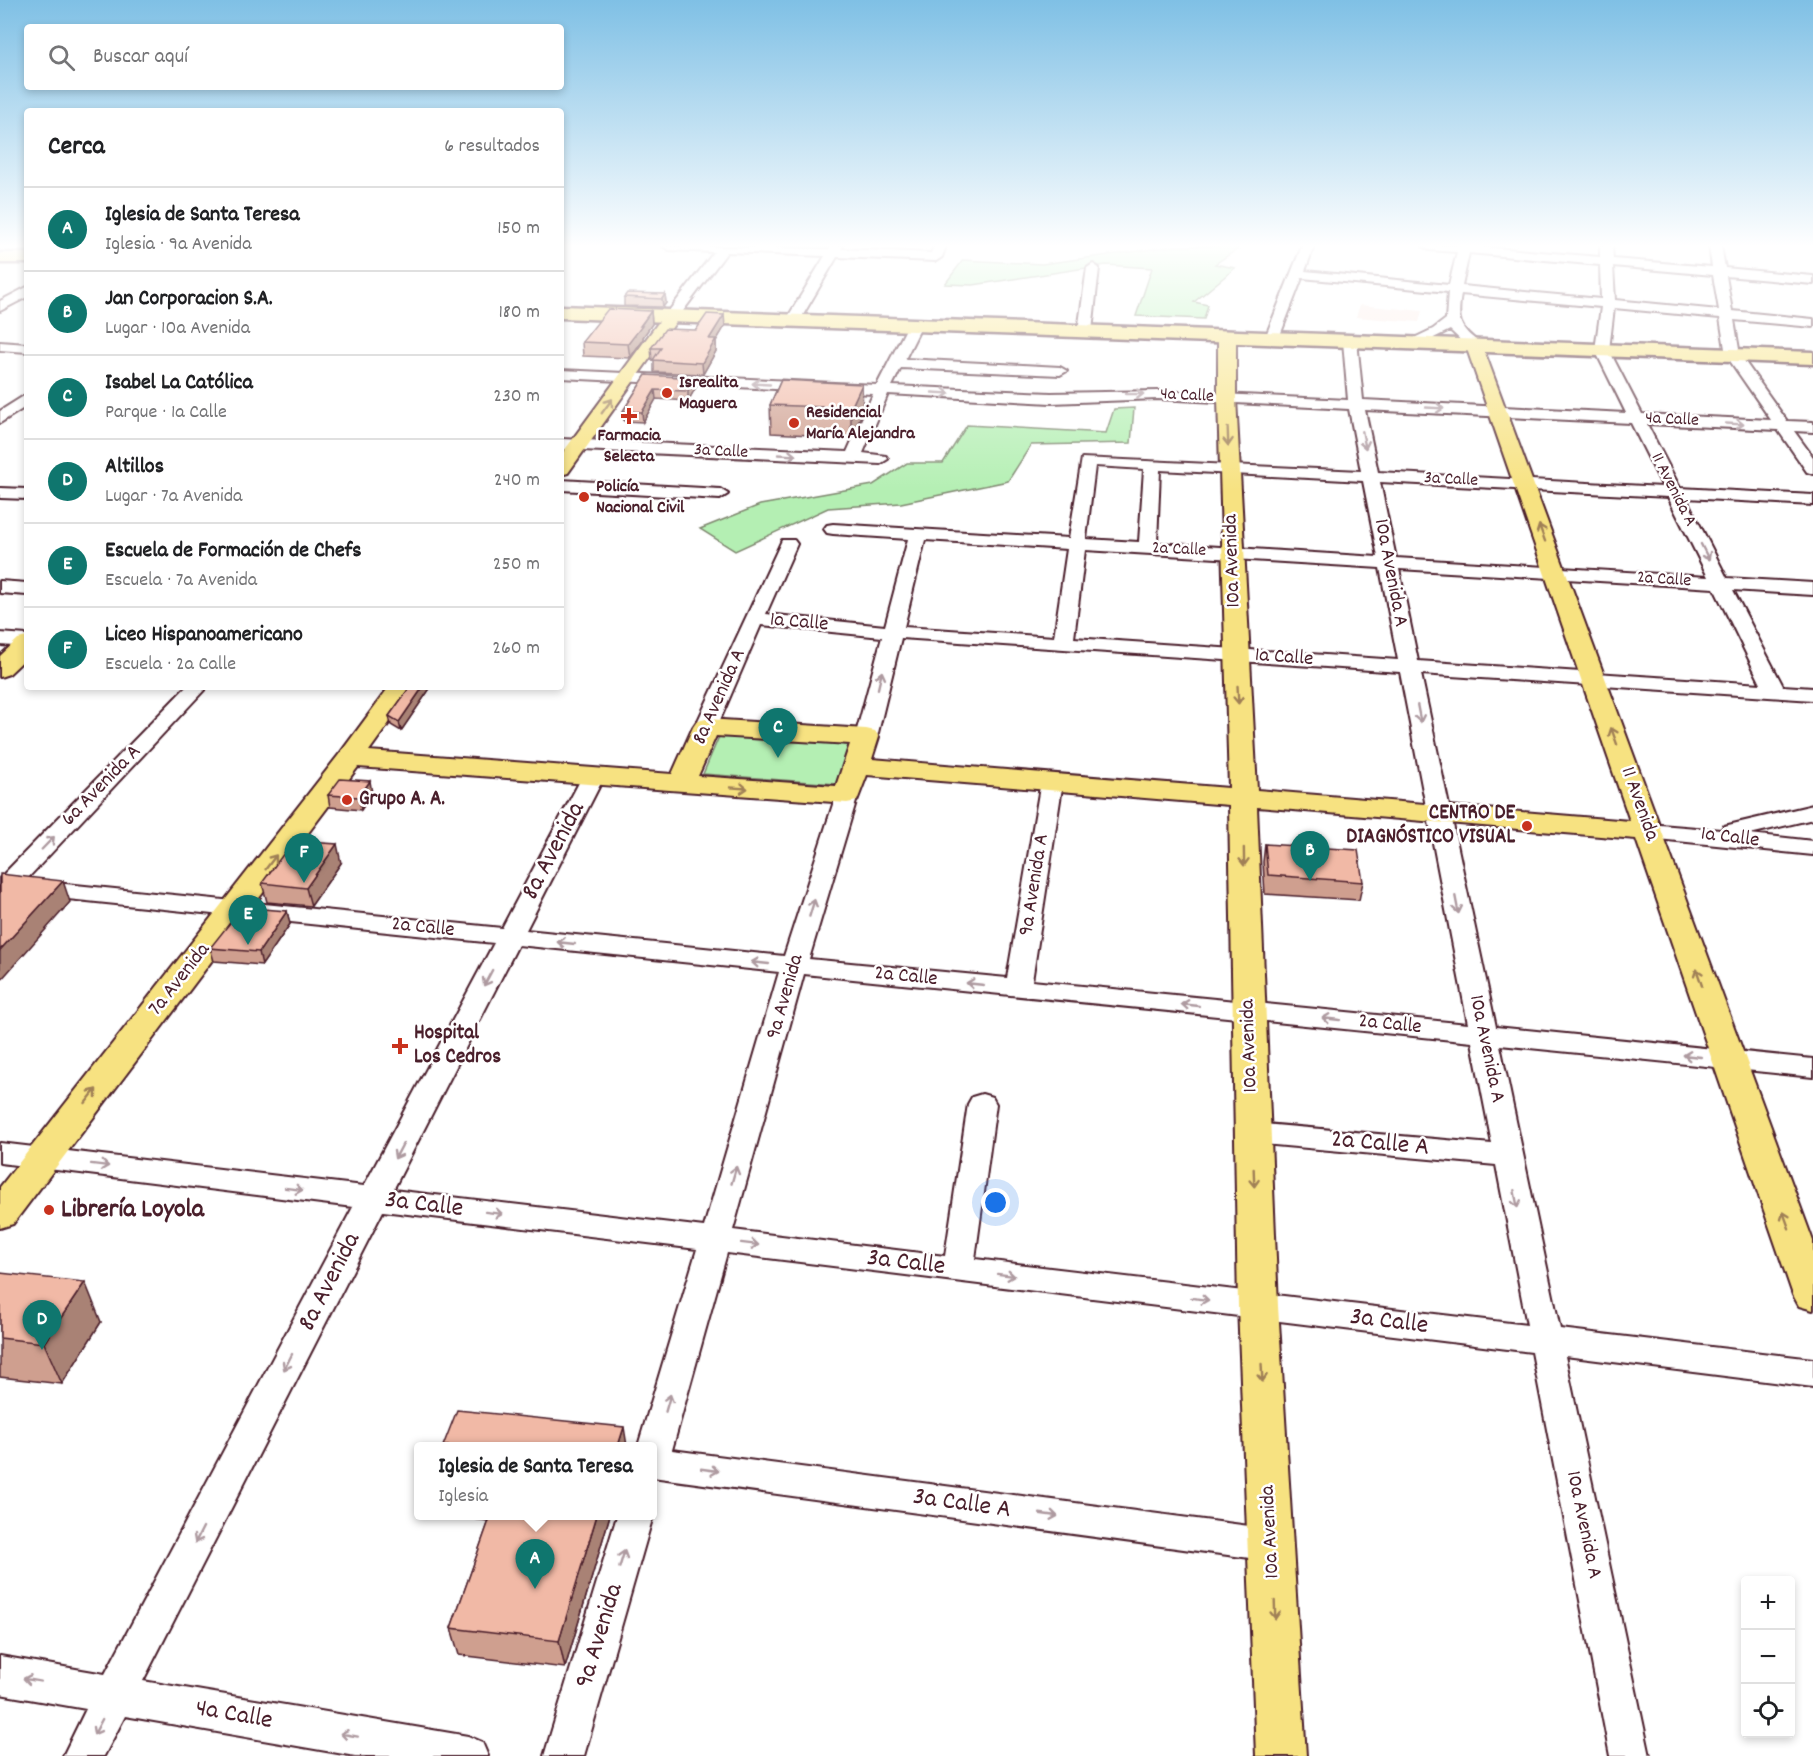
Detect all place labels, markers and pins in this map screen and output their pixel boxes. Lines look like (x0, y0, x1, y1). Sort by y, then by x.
place label: Isrealita Maguera (679, 371, 738, 417)
marker: Isrealita Maguera (660, 386, 674, 400)
place label: Residencial María Alejandra (806, 401, 915, 447)
marker: Farmacia Selecta (622, 409, 636, 423)
marker: Residencial María Alejandra (787, 416, 801, 430)
place label: Farmacia Selecta (598, 424, 661, 470)
place label: Policía Nacional Civil (596, 475, 685, 521)
marker: Policía Nacional Civil (577, 490, 591, 504)
pin: C (758, 708, 798, 758)
place label: Grupo A. A. (359, 785, 445, 815)
marker: Grupo A. A. (340, 793, 354, 807)
place label: CENTRO DE DIAGNÓSTICO VISUAL (1346, 799, 1515, 853)
marker: CENTRO DE DIAGNÓSTICO VISUAL (1520, 819, 1534, 833)
pin: B (1290, 832, 1330, 881)
pin: F (284, 834, 324, 883)
pin: E (228, 896, 268, 945)
place label: Hospital Los Cedros (414, 1019, 501, 1073)
marker: Hospital Los Cedros (391, 1037, 409, 1055)
place label: Librería Loyola (61, 1192, 205, 1229)
marker: Librería Loyola (42, 1203, 56, 1217)
pin: D (22, 1300, 62, 1350)
pin: A (516, 1540, 554, 1589)

